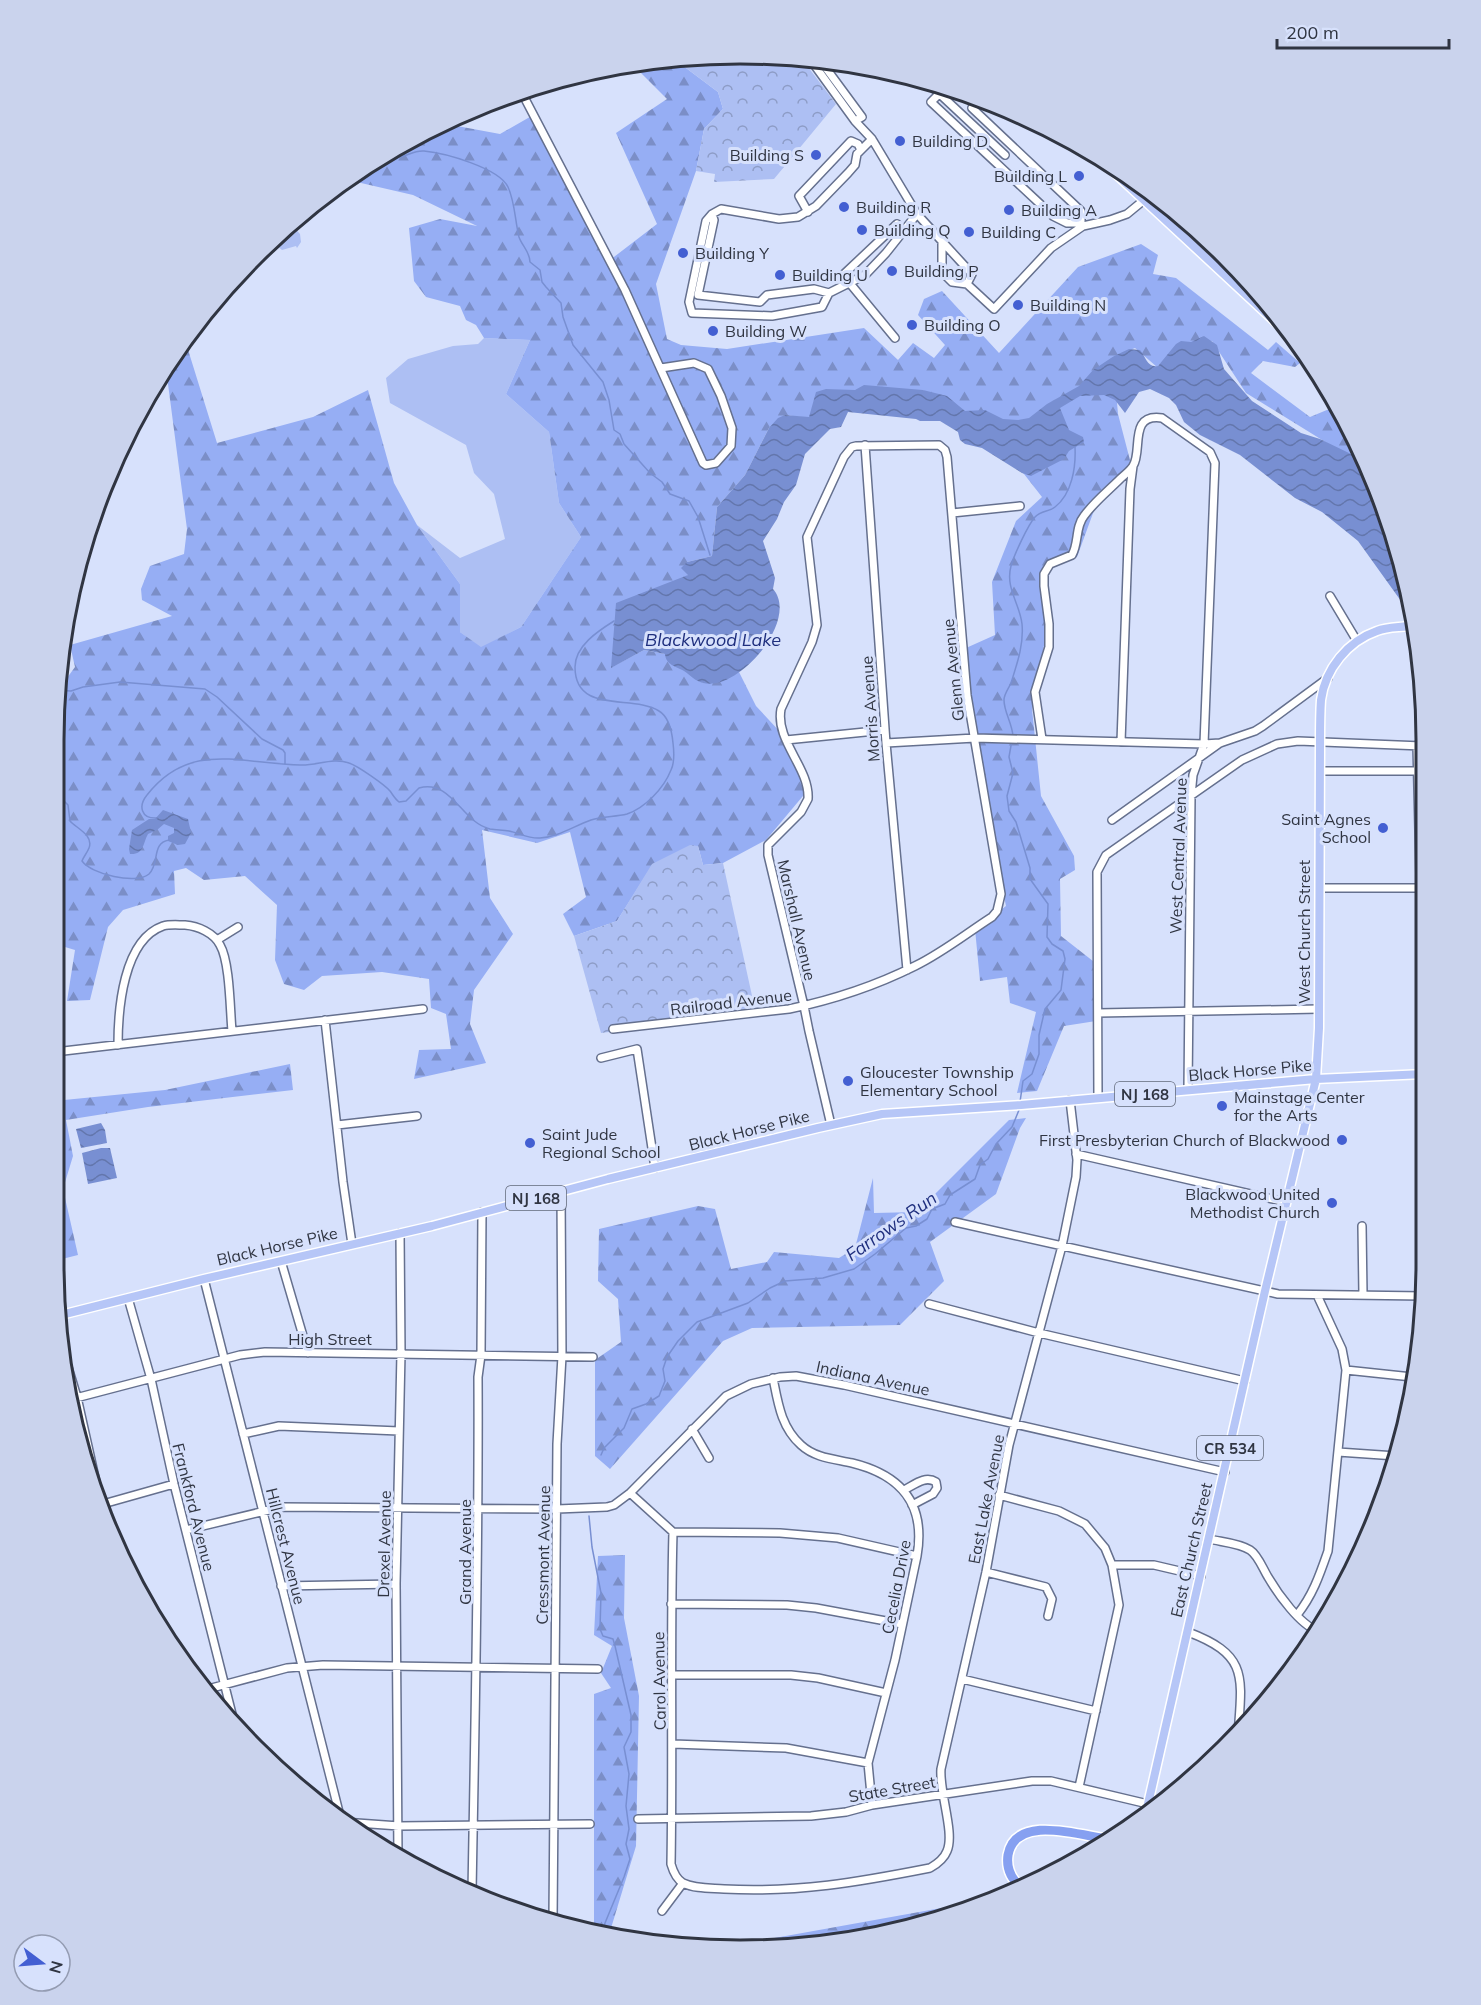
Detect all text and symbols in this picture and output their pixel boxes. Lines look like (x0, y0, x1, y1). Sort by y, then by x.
scale bar (1277, 12, 1450, 50)
text: 200 m (1286, 21, 1339, 44)
place label: Building D (912, 131, 988, 151)
marker: Building D (893, 134, 907, 148)
place label: Building S (730, 145, 804, 165)
marker: Building S (809, 148, 823, 162)
place label: Building L (994, 166, 1067, 186)
marker: Building L (1072, 169, 1086, 183)
place label: Building R (856, 197, 931, 217)
marker: Building R (837, 200, 851, 214)
place label: Building A (1021, 200, 1097, 220)
marker: Building A (1002, 203, 1016, 217)
place label: Building Q (874, 220, 951, 240)
place label: Building C (981, 222, 1056, 242)
marker: Building Q (855, 223, 869, 237)
marker: Building C (962, 225, 976, 239)
place label: Building Y (695, 243, 769, 263)
marker: Building Y (676, 246, 690, 260)
place label: Building P (904, 261, 979, 281)
marker: Building P (885, 264, 899, 278)
place label: Building U (792, 265, 868, 285)
marker: Building U (773, 268, 787, 282)
place label: Building N (1030, 295, 1106, 315)
marker: Building N (1011, 298, 1025, 312)
place label: Building O (924, 315, 1001, 335)
marker: Building O (905, 318, 919, 332)
place label: Building W (725, 321, 807, 341)
marker: Building W (706, 324, 720, 338)
street label: Glenn Avenue (938, 618, 968, 722)
water label: Blackwood Lake (645, 628, 781, 651)
street label: Morris Avenue (856, 655, 884, 763)
street label: West Central Avenue (1165, 778, 1191, 934)
place label: Saint Agnes School (1281, 809, 1371, 847)
marker: Saint Agnes School (1376, 821, 1390, 835)
street label: Marshall Avenue (773, 858, 821, 982)
street label: West Church Street (1294, 860, 1314, 1004)
street label: Railroad Avenue (669, 985, 793, 1019)
street label: Black Horse Pike (1188, 1055, 1312, 1085)
place label: Gloucester Township Elementary School (860, 1062, 1014, 1100)
marker: Gloucester Township Elementary School (841, 1074, 855, 1088)
road number: NJ 168 (1115, 1082, 1175, 1106)
place label: Mainstage Center for the Arts (1234, 1087, 1365, 1125)
marker: Mainstage Center for the Arts (1215, 1099, 1229, 1113)
street label: Black Horse Pike (687, 1105, 811, 1155)
place label: Saint Jude Regional School (542, 1124, 661, 1162)
place label: First Presbyterian Church of Blackwood (1039, 1130, 1330, 1150)
marker: First Presbyterian Church of Blackwood (1335, 1133, 1349, 1147)
marker: Saint Jude Regional School (523, 1136, 537, 1150)
place label: Blackwood United Methodist Church (1185, 1184, 1320, 1222)
road number: NJ 168 (506, 1186, 566, 1210)
water label: Farrows Run (841, 1186, 941, 1266)
marker: Blackwood United Methodist Church (1325, 1196, 1339, 1210)
street label: Black Horse Pike (215, 1222, 339, 1270)
street label: High Street (288, 1329, 372, 1349)
street label: Indiana Avenue (814, 1356, 932, 1400)
street label: East Lake Avenue (964, 1433, 1008, 1565)
road number: CR 534 (1197, 1436, 1263, 1460)
street label: Frankford Avenue (168, 1441, 220, 1573)
street label: East Church Street (1166, 1480, 1216, 1619)
street label: Cressmont Avenue (532, 1485, 554, 1625)
street label: Hillcrest Avenue (262, 1486, 310, 1606)
street label: Drexel Avenue (373, 1490, 395, 1598)
street label: Grand Avenue (455, 1499, 475, 1605)
street label: Cecelia Drive (877, 1538, 915, 1636)
street label: Carol Avenue (648, 1631, 670, 1731)
street label: State Street (847, 1771, 937, 1806)
north arrow (12, 1933, 72, 1993)
text: N (45, 1959, 68, 1976)

